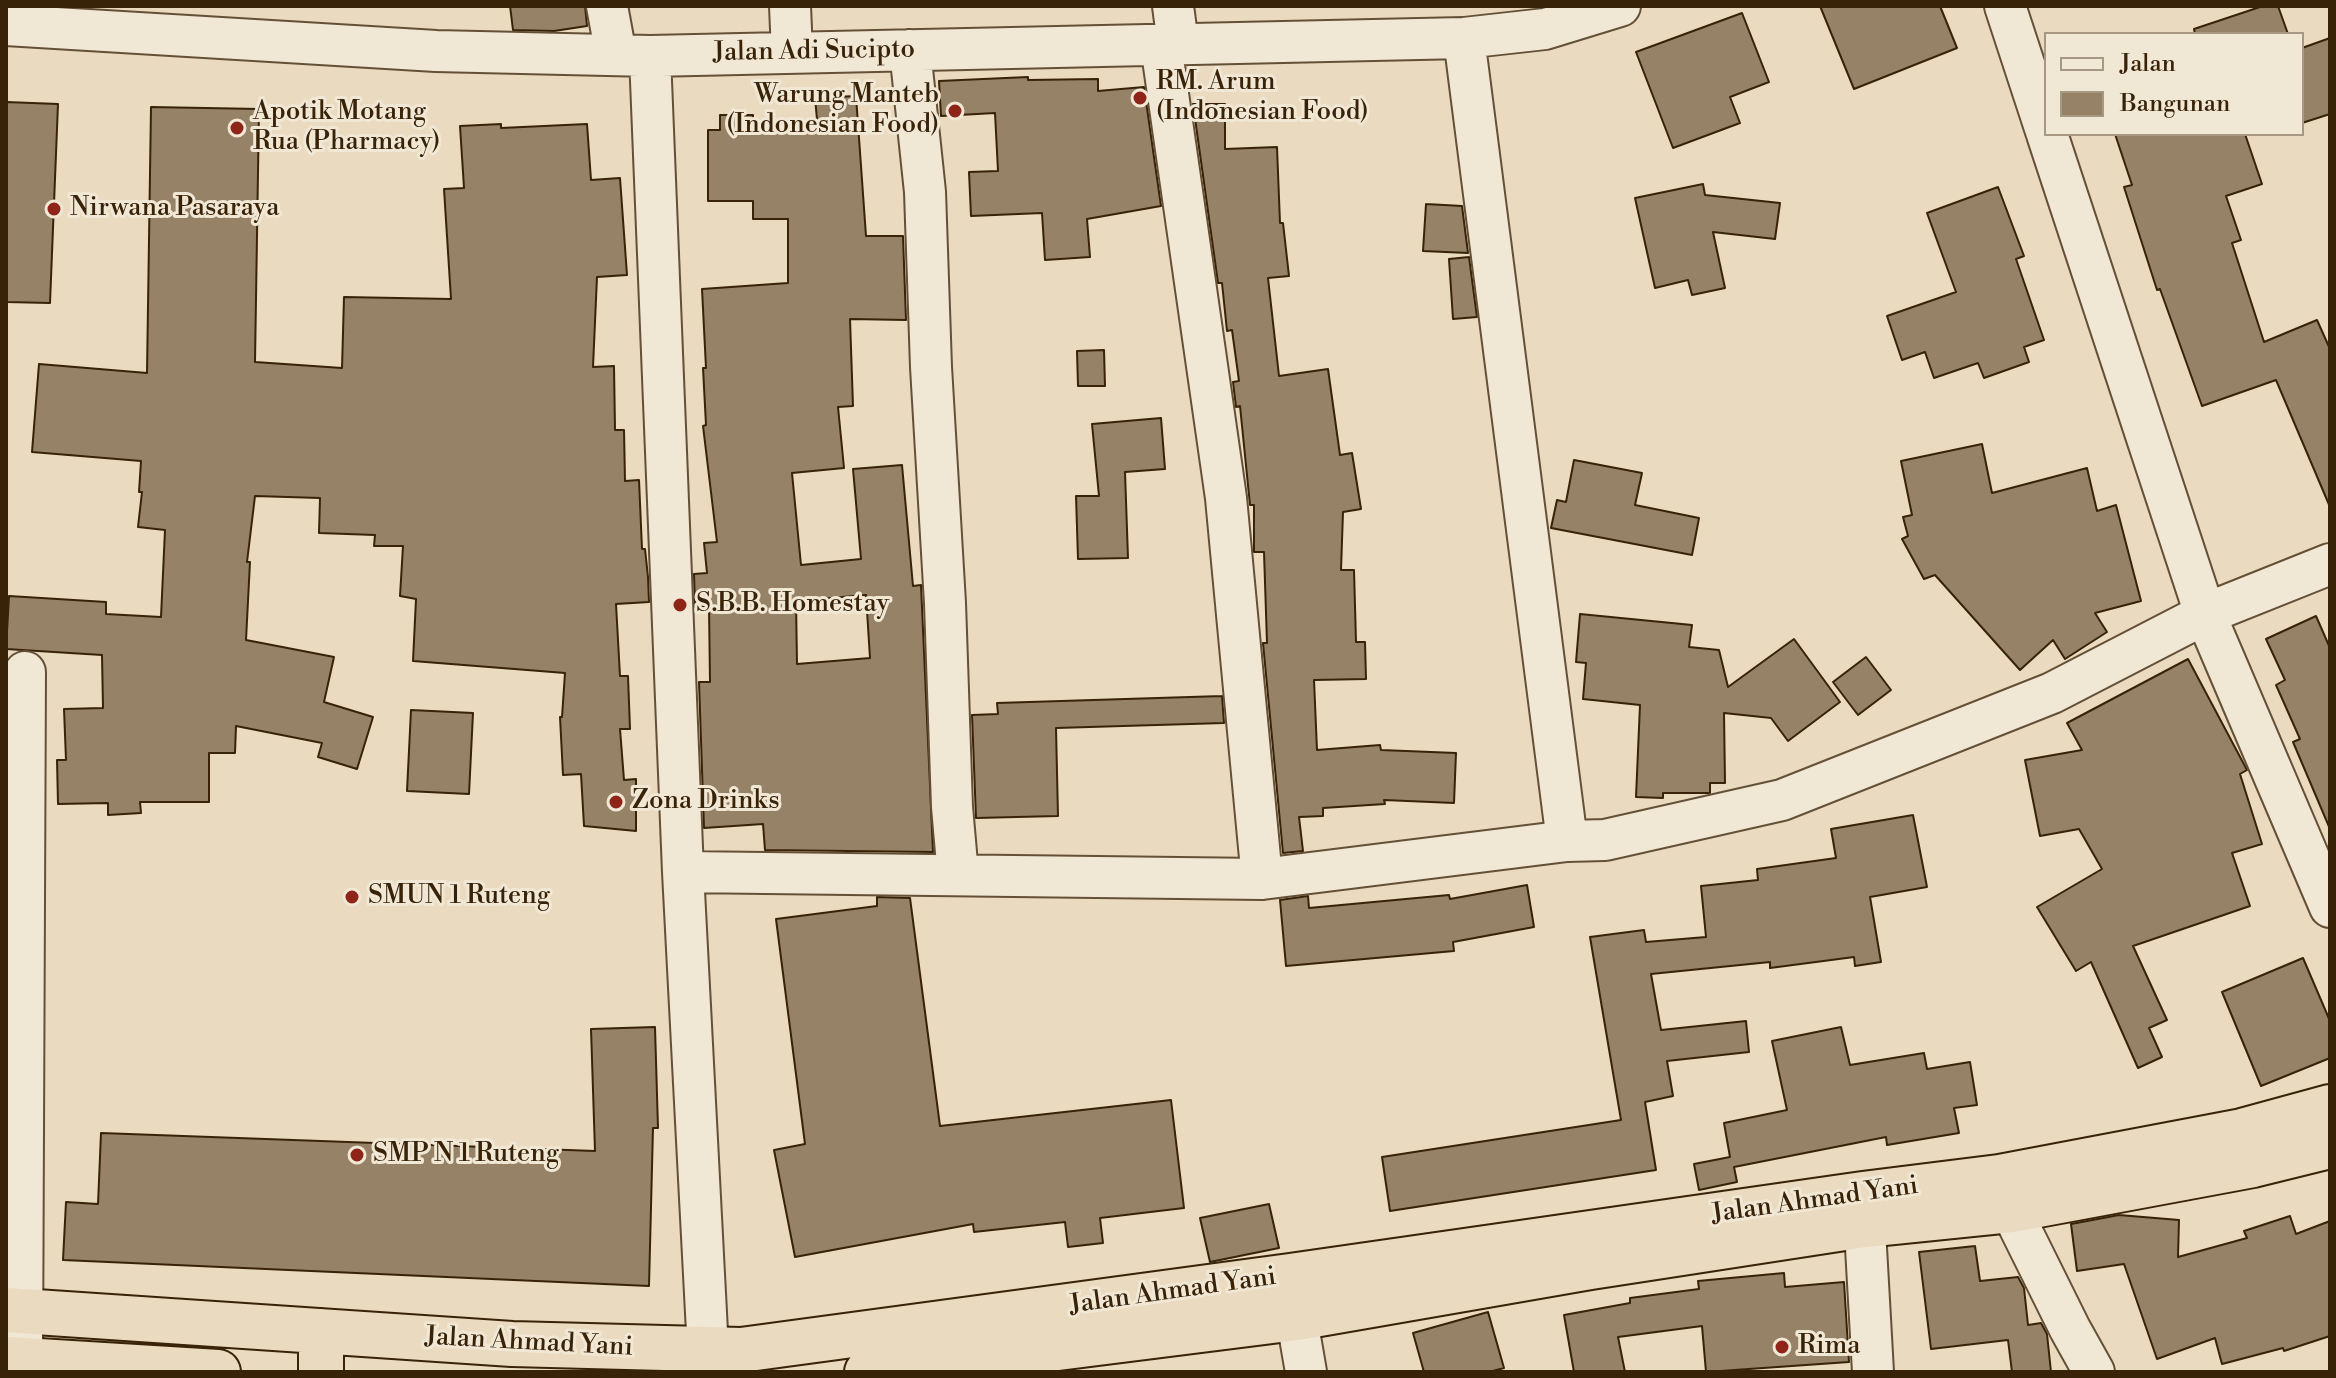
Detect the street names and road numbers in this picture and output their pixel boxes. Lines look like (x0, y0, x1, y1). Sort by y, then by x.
street label: Jalan Adi Sucipto (713, 35, 915, 69)
street label: Jalan Ahmad Yani (1710, 1171, 1920, 1231)
street label: Jalan Ahmad Yani (1068, 1262, 1278, 1322)
street label: Jalan Ahmad Yani (424, 1322, 634, 1364)

